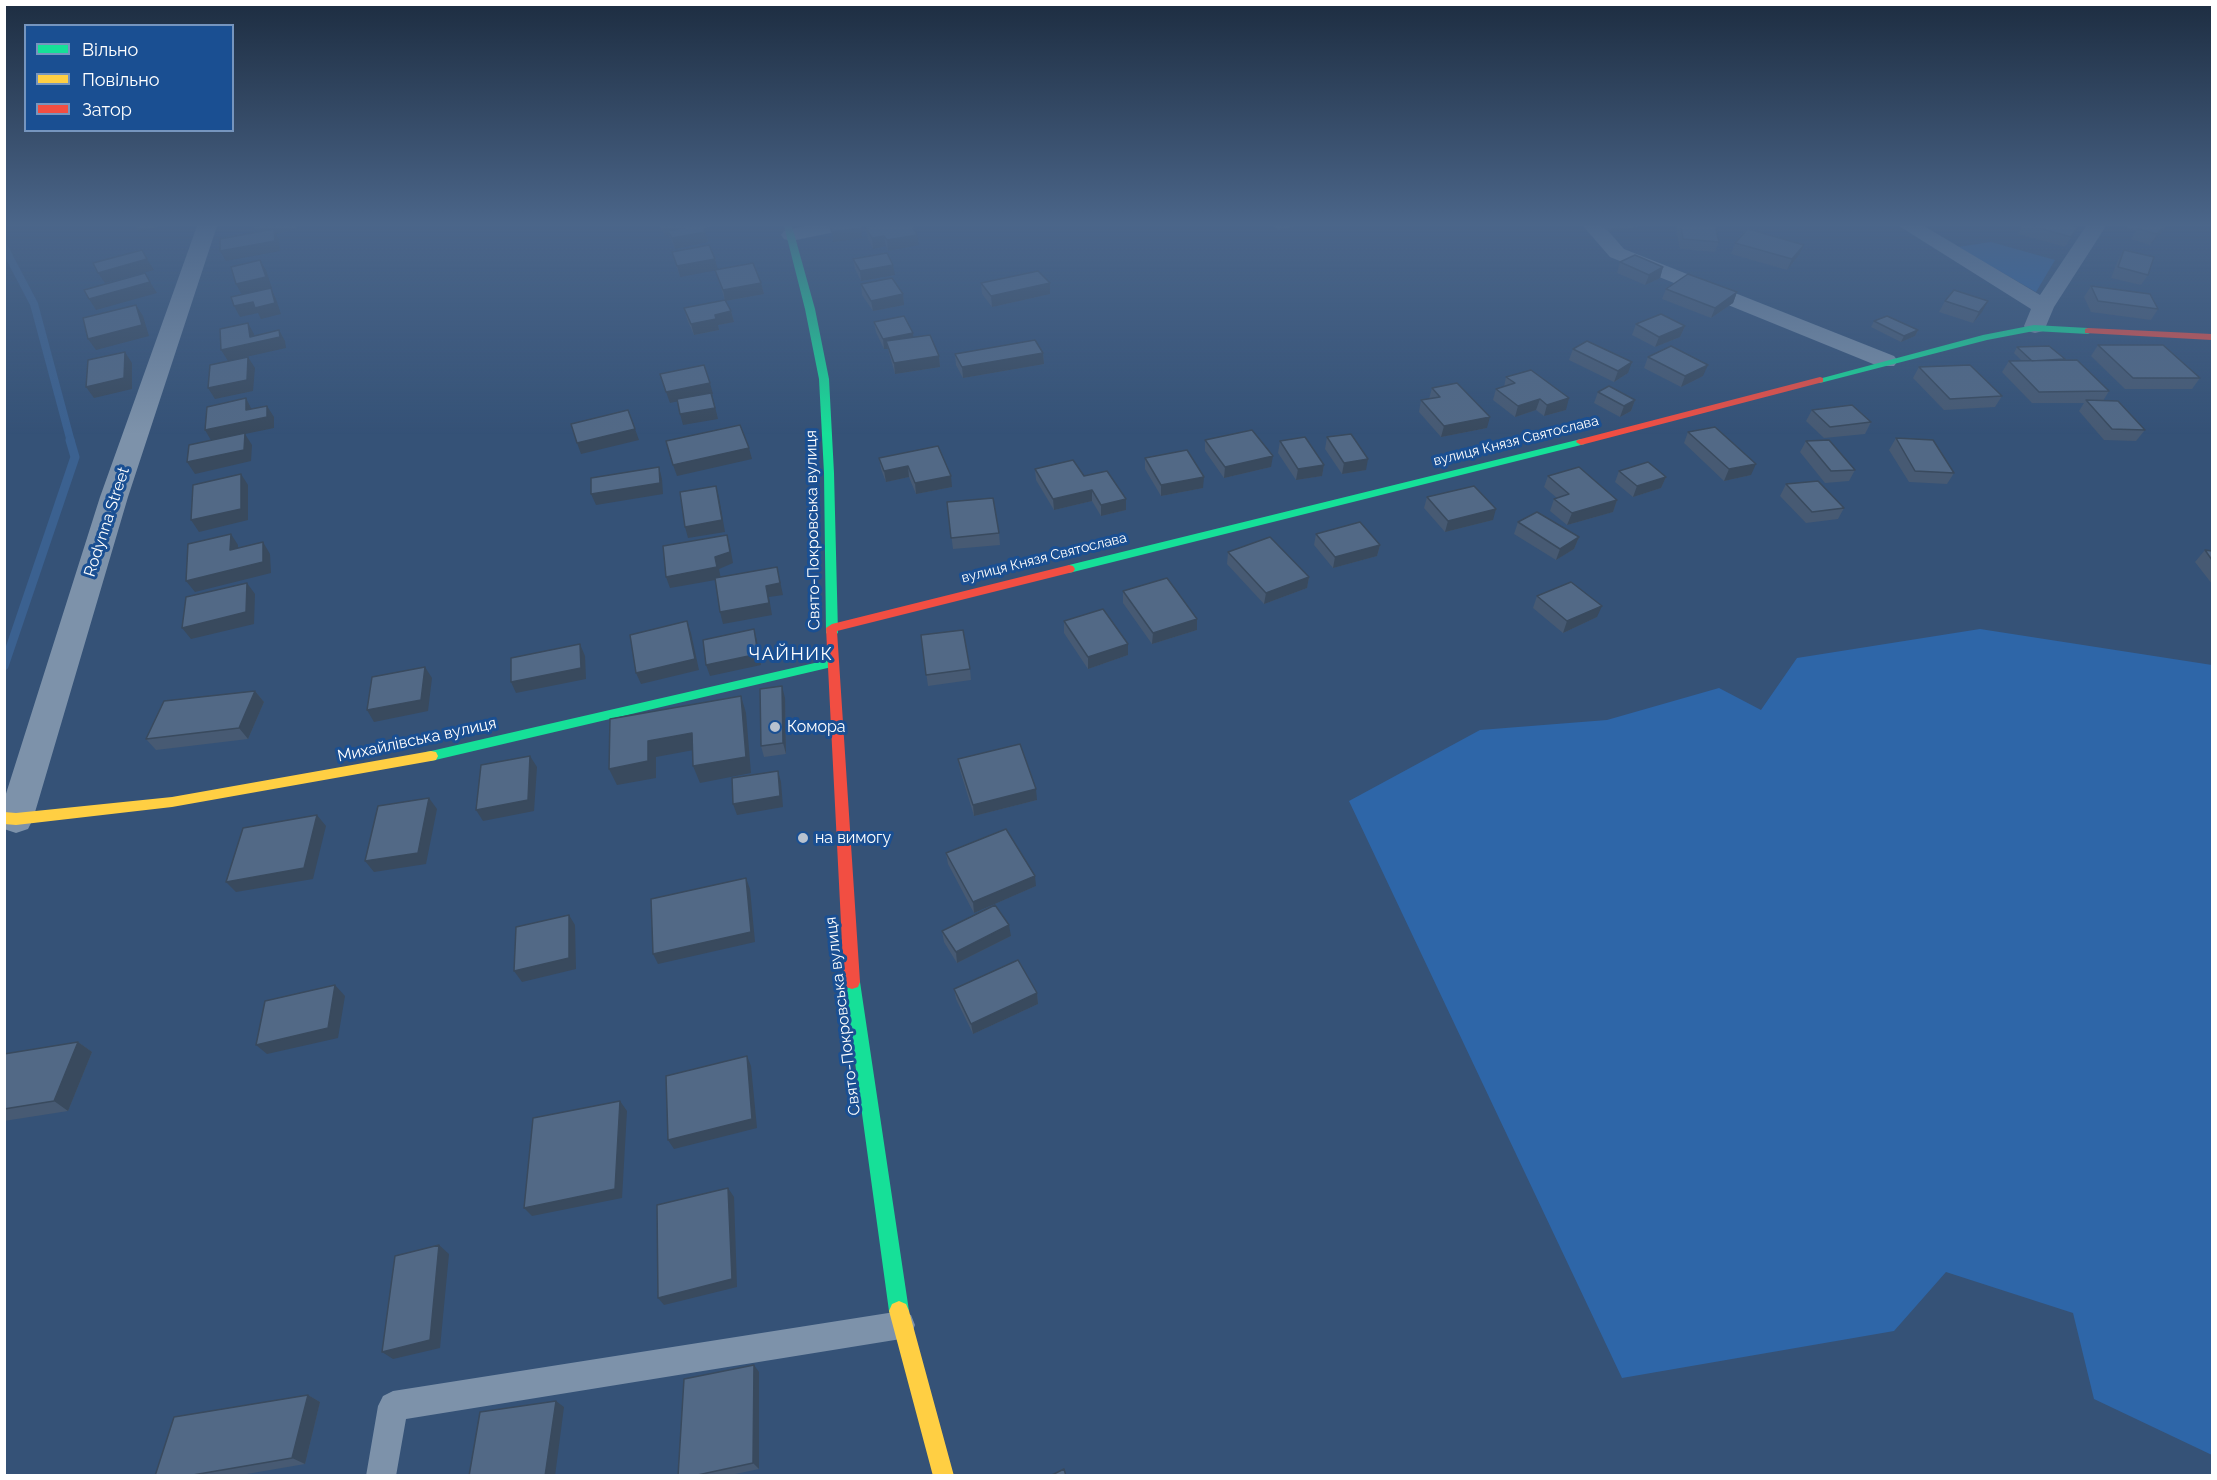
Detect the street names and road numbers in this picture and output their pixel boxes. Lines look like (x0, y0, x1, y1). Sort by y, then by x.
street label: вулиця Князя Святослава (1432, 412, 1600, 470)
street label: Свято-Покровська вулиця (802, 430, 824, 630)
street label: Rodynna Street (80, 465, 134, 579)
street label: вулиця Князя Святослава (960, 529, 1128, 587)
street label: Михайлівська вулиця (336, 714, 498, 766)
street label: Свято-Покровська вулиця (821, 916, 865, 1116)

